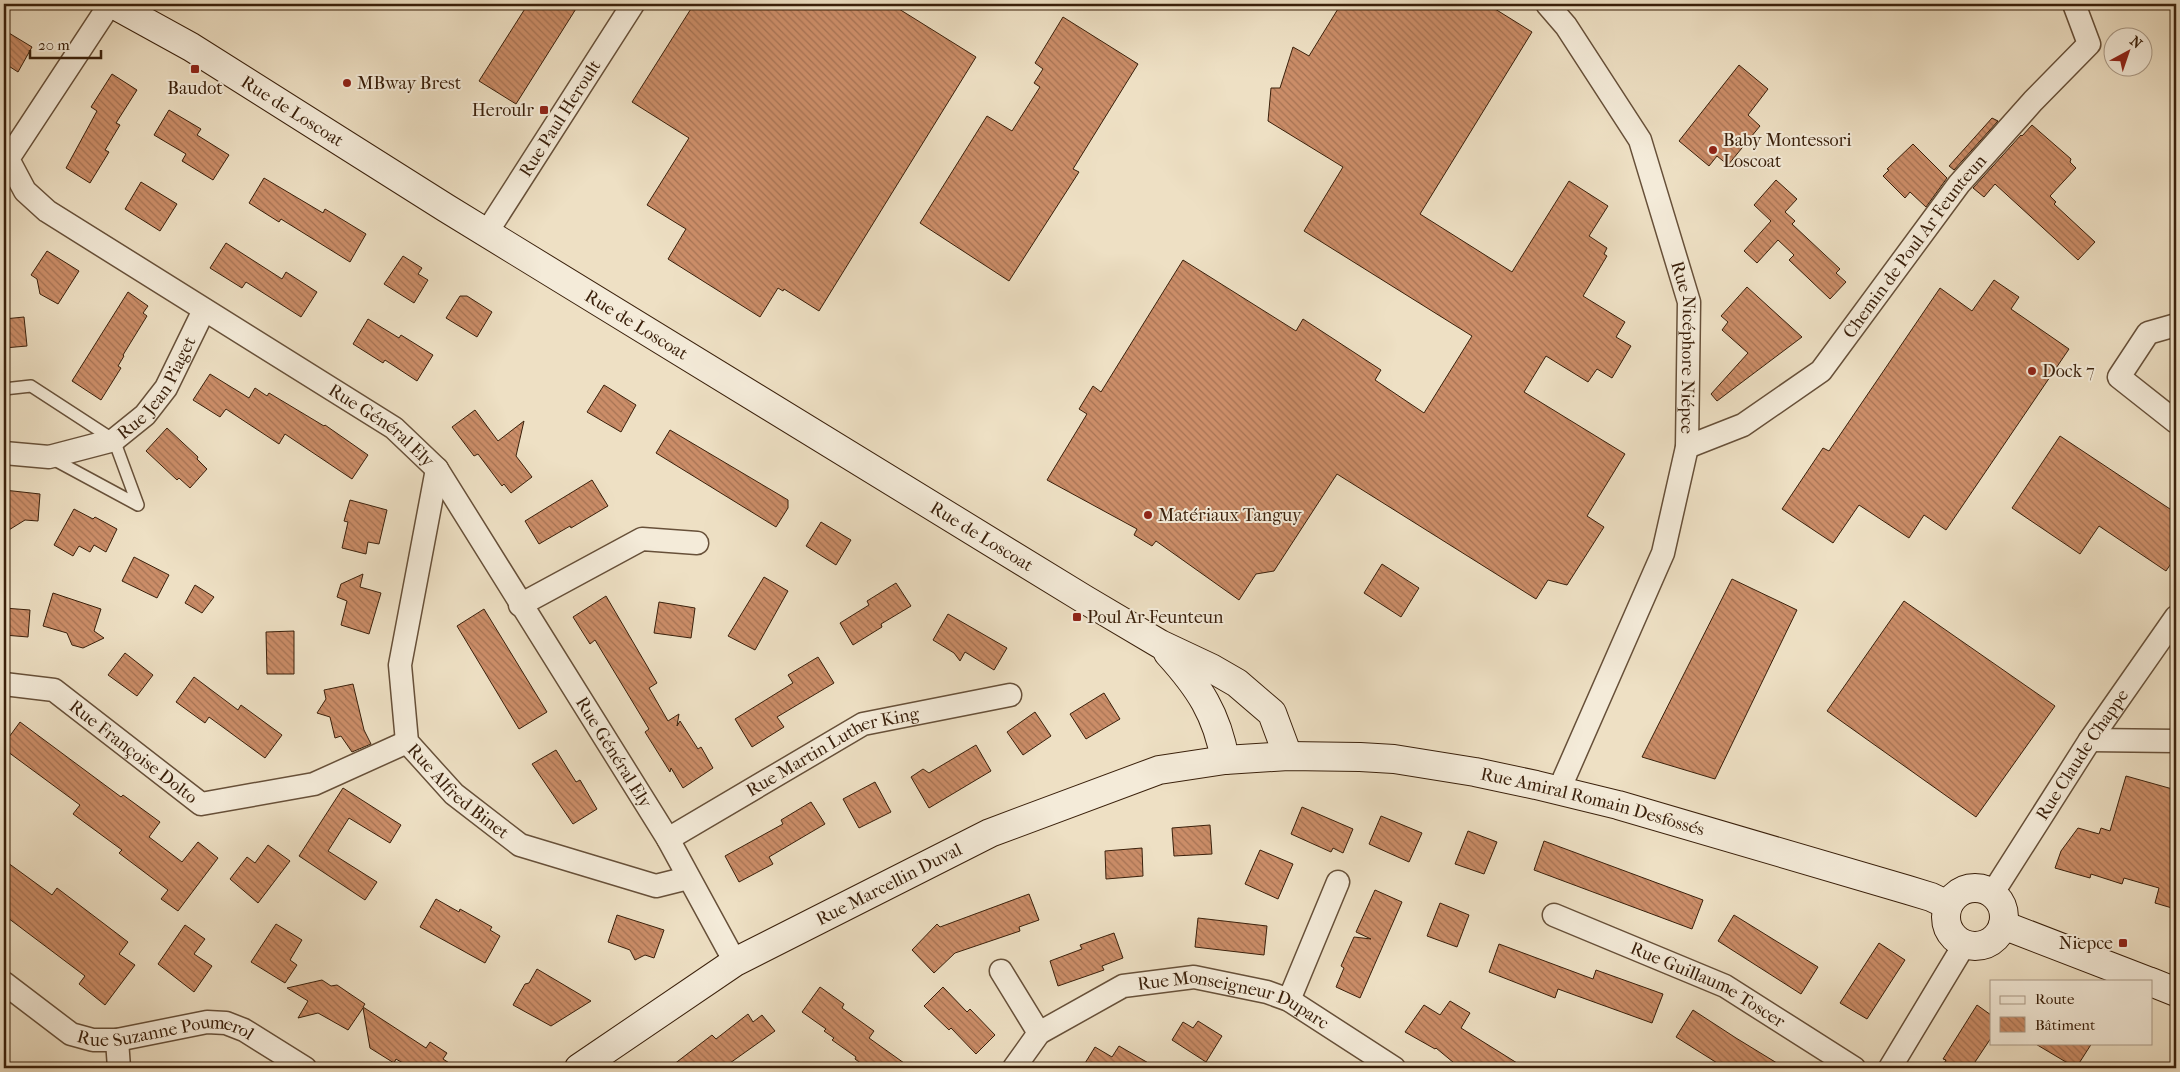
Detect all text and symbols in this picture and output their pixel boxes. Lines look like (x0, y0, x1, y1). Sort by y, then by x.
scale bar (30, 28, 101, 60)
north arrow (2102, 28, 2152, 78)
text: N (2127, 32, 2146, 53)
text: 20 m (38, 36, 70, 54)
street label: Rue Paul Heroult (515, 55, 605, 181)
marker: Baudot (189, 63, 201, 75)
street label: Rue de Loscoat (237, 71, 348, 151)
place label: MBway Brest (357, 73, 462, 94)
marker: MBway Brest (341, 77, 353, 89)
place label: Baudot (167, 78, 223, 99)
place label: Heroulr (472, 100, 534, 121)
marker: Heroulr (538, 104, 550, 116)
place label: Baby Montessori Loscoat (1723, 130, 1852, 172)
marker: Baby Montessori Loscoat (1707, 144, 1719, 156)
street label: Chemin de Poul Ar Feunteun (1838, 150, 1991, 342)
street label: Rue Nicéphore Niépce (1667, 258, 1700, 434)
street label: Rue de Loscoat (581, 285, 692, 364)
street label: Rue Jean Piaget (113, 332, 200, 444)
place label: Dock 7 (2042, 361, 2095, 382)
marker: Dock 7 (2026, 365, 2038, 377)
street label: Rue Général Ely (325, 379, 440, 472)
street label: Rue de Loscoat (926, 497, 1038, 576)
place label: Matériaux Tanguy (1158, 505, 1303, 526)
marker: Matériaux Tanguy (1142, 509, 1154, 521)
place label: Poul Ar Feunteun (1087, 607, 1224, 628)
marker: Poul Ar Feunteun (1071, 611, 1083, 623)
street label: Rue Claude Chappe (2031, 685, 2133, 824)
street label: Rue Général Ely (571, 693, 657, 813)
street label: Rue Françoise Dolto (65, 695, 202, 808)
street label: Rue Martin Luther King (742, 703, 921, 801)
street label: Rue Alfred Binet (403, 739, 514, 843)
street label: Rue Amiral Romain Desfossés (1479, 763, 1707, 840)
street label: Rue Marcellin Duval (813, 839, 965, 930)
place label: Niepce (2059, 933, 2113, 954)
street label: Rue Guillaume Toscer (1627, 937, 1789, 1032)
marker: Niepce (2117, 937, 2129, 949)
street label: Rue Monseigneur Duparc (1136, 966, 1333, 1034)
legend (1990, 980, 2152, 1044)
text: Route (2035, 990, 2075, 1008)
street label: Rue Suzanne Poumerol (75, 1011, 258, 1051)
text: Bâtiment (2035, 1016, 2096, 1034)

